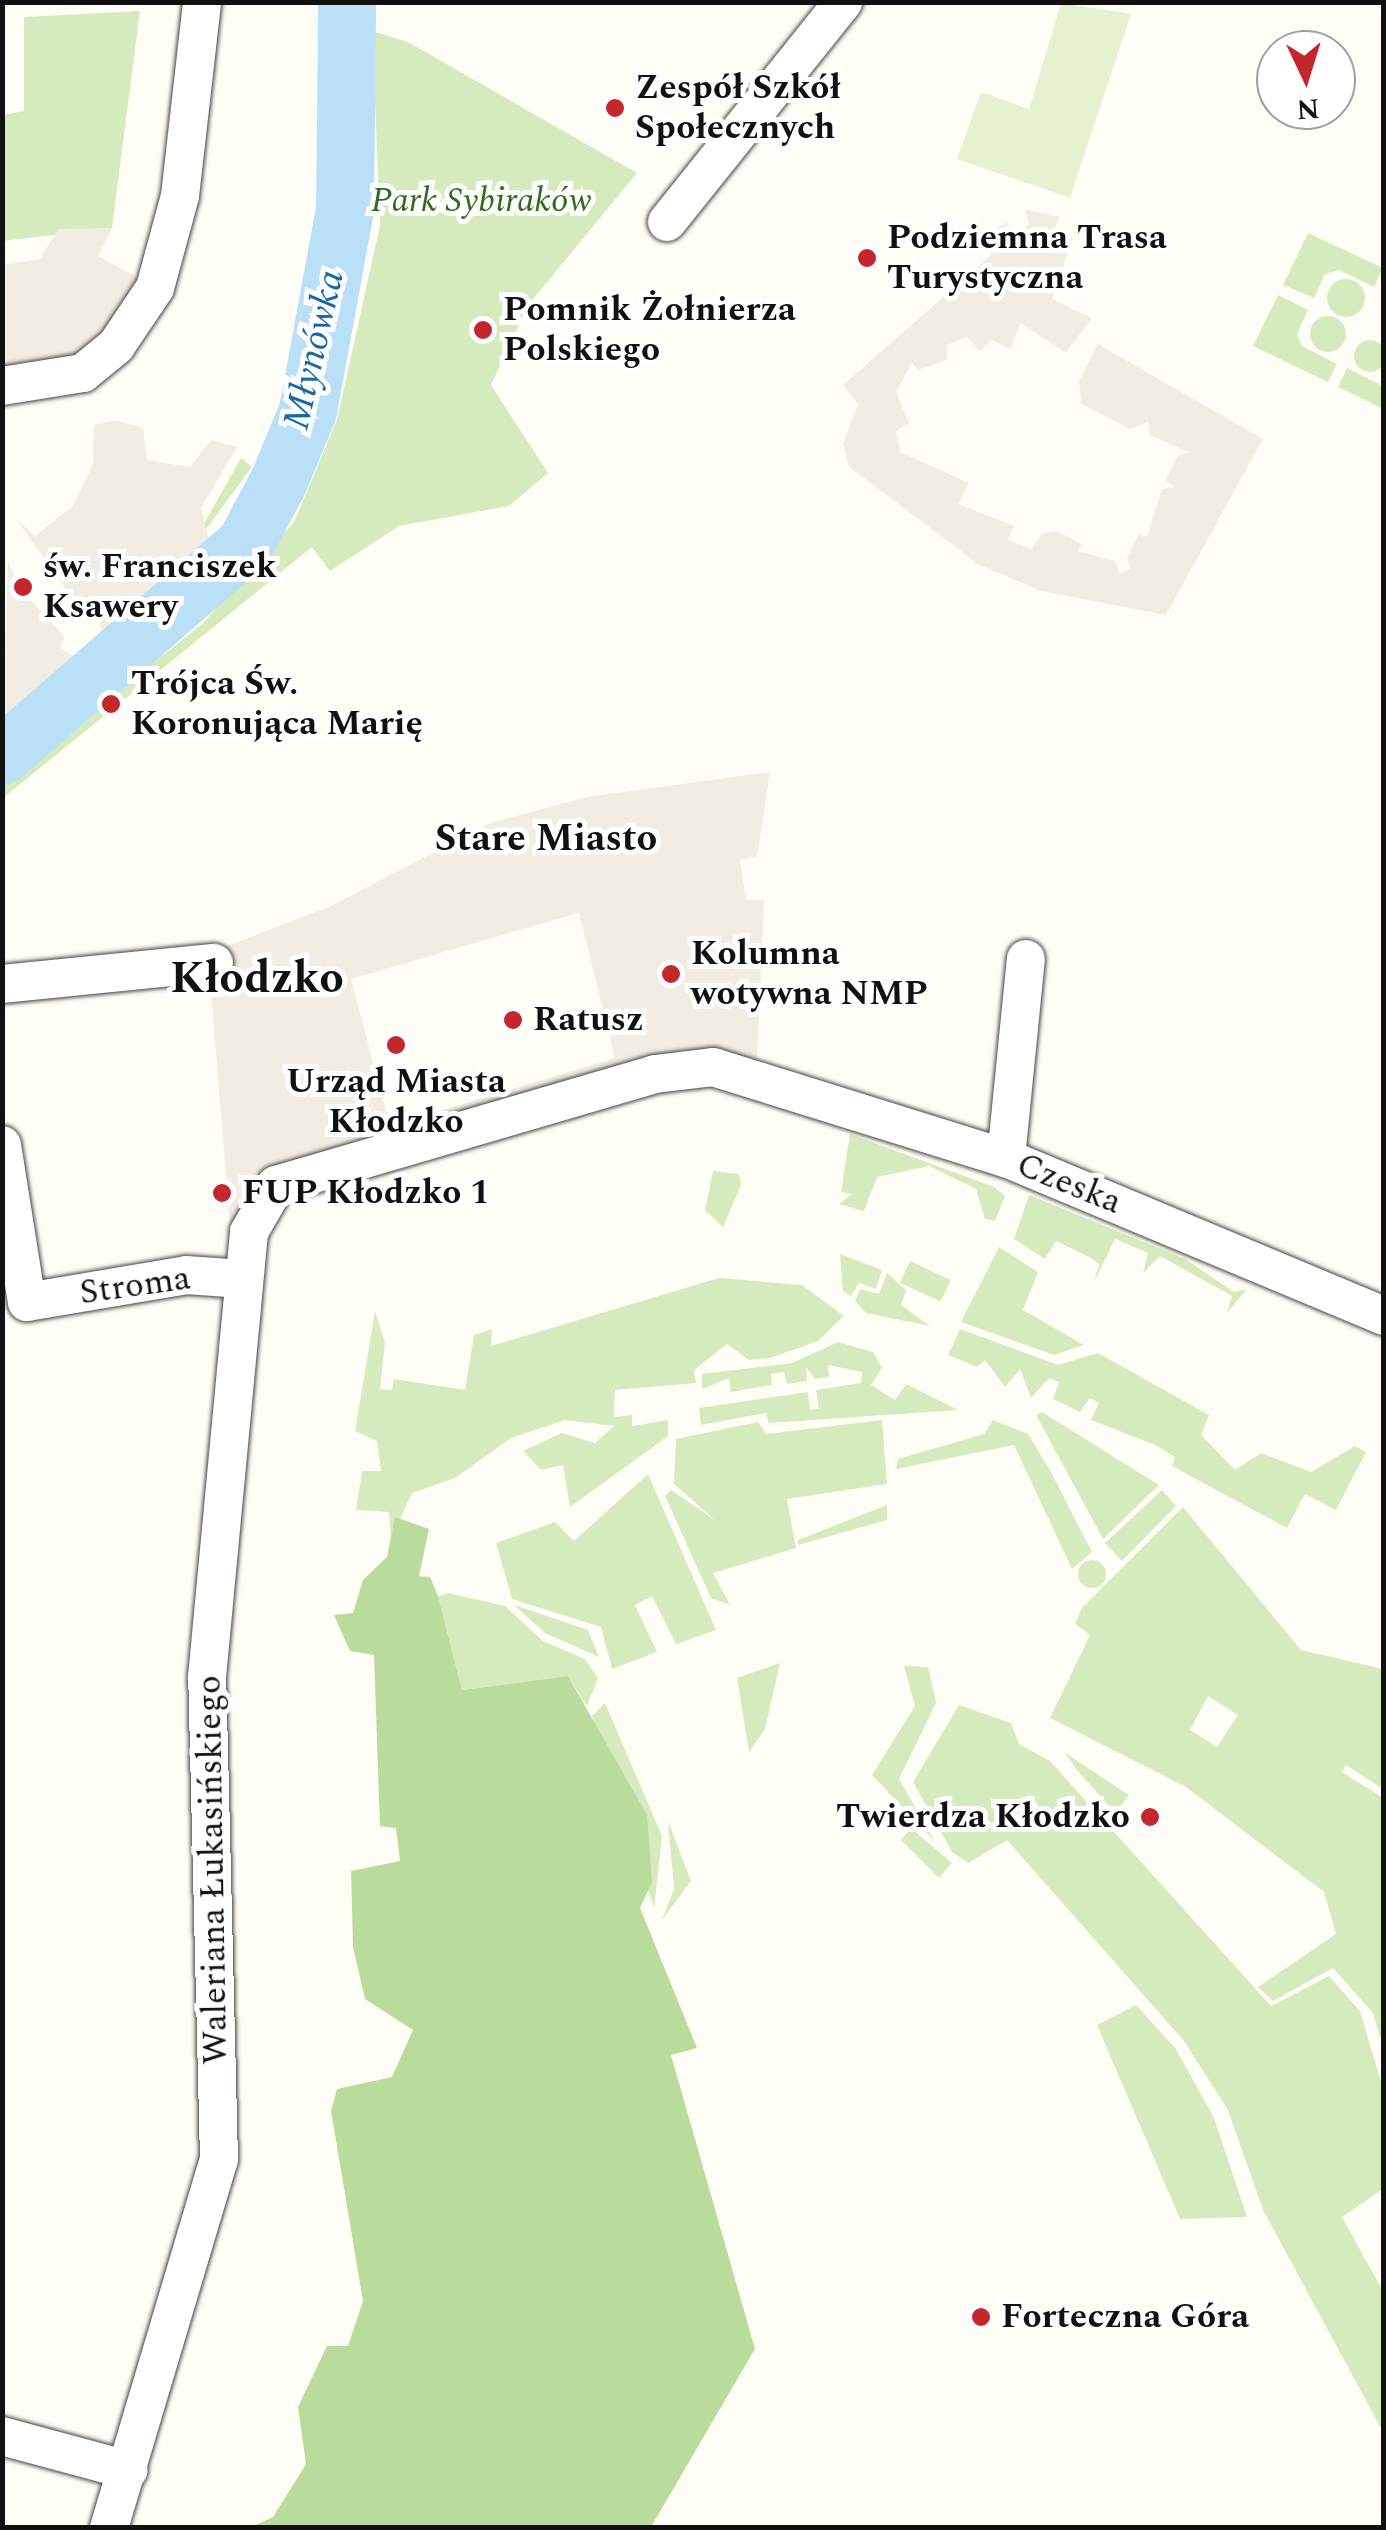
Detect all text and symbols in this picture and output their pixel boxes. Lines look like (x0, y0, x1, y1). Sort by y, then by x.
north arrow (1256, 30, 1356, 130)
place label: Zespół Szkół Społecznych (635, 67, 841, 149)
text: N (1295, 86, 1321, 131)
marker: Zespół Szkół Społecznych (604, 97, 626, 119)
park label: Park Sybiraków (371, 180, 591, 222)
place label: Podziemna Trasa Turystyczna (887, 217, 1167, 299)
marker: Podziemna Trasa Turystyczna (856, 247, 878, 269)
water label: Młynówka (275, 266, 355, 434)
place label: Pomnik Żołnierza Polskiego (503, 289, 796, 371)
marker: Pomnik Żołnierza Polskiego (472, 319, 494, 341)
place label: św. Franciszek Ksawery (43, 546, 277, 628)
marker: św. Franciszek Ksawery (12, 576, 34, 598)
place label: Trójca Św. Koronująca Marię (131, 663, 423, 745)
marker: Trójca Św. Koronująca Marię (100, 693, 122, 715)
district label: Stare Miasto (435, 817, 657, 863)
place label: Kolumna wotywna NMP (691, 933, 928, 1015)
district label: Kłodzko (170, 952, 344, 1006)
marker: Kolumna wotywna NMP (660, 963, 682, 985)
place label: Ratusz (533, 999, 643, 1041)
marker: Ratusz (502, 1009, 524, 1031)
marker: Urząd Miasta Kłodzko (385, 1034, 407, 1056)
place label: Urząd Miasta Kłodzko (286, 1061, 506, 1143)
street label: Czeska (1010, 1144, 1128, 1224)
place label: FUP Kłodzko 1 (242, 1172, 490, 1214)
marker: FUP Kłodzko 1 (211, 1182, 233, 1204)
street label: Stroma (77, 1257, 193, 1315)
street label: Waleriana Łukasińskiego (189, 1675, 237, 2065)
place label: Twierdza Kłodzko (836, 1796, 1130, 1838)
marker: Twierdza Kłodzko (1139, 1806, 1161, 1828)
place label: Forteczna Góra (1001, 2296, 1249, 2338)
marker: Forteczna Góra (970, 2306, 992, 2328)

